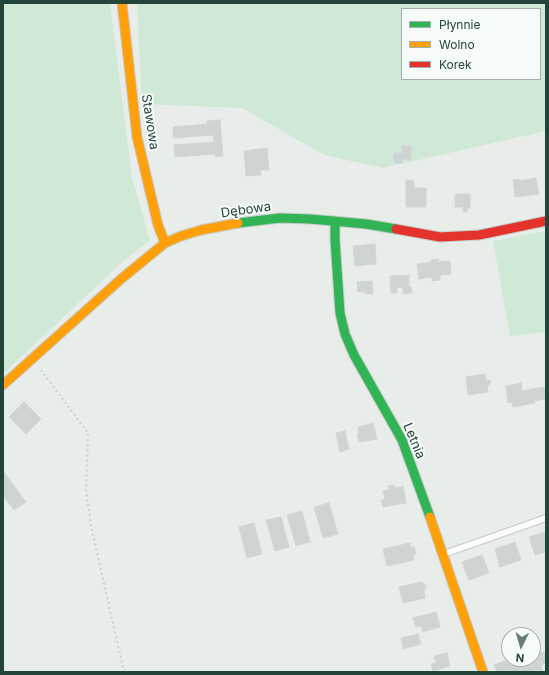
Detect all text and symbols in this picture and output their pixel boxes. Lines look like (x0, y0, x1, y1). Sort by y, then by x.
legend (401, 8, 541, 80)
text: Płynnie (439, 17, 480, 32)
text: Wolno (439, 37, 475, 52)
text: Korek (439, 57, 472, 72)
street label: Stawowa (138, 93, 162, 151)
street label: Dębowa (220, 199, 272, 221)
street label: Letnia (400, 421, 428, 461)
north arrow (501, 627, 541, 667)
text: N (515, 651, 525, 665)

